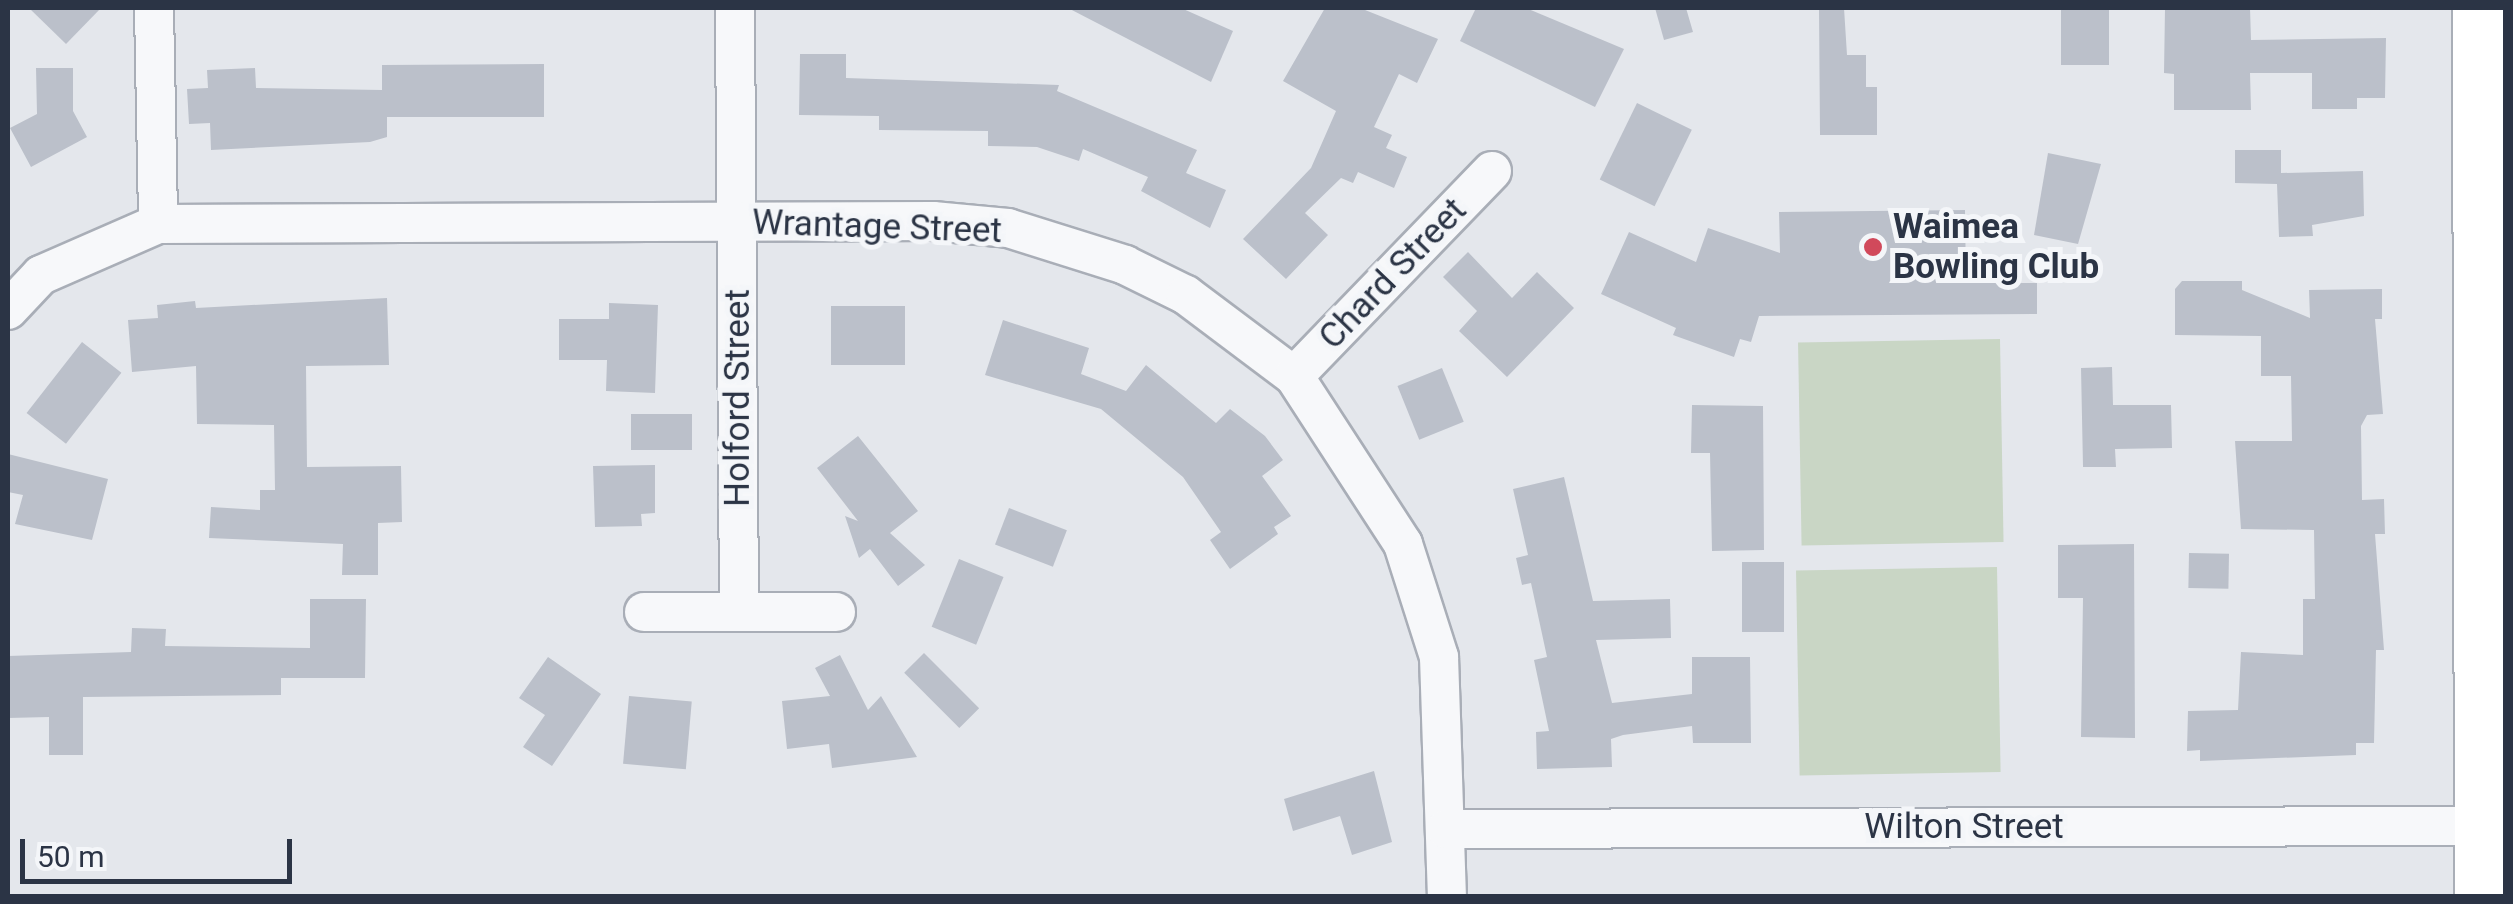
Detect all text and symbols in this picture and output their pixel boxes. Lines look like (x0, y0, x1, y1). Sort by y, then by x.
street label: Chard Street (1311, 190, 1475, 358)
street label: Wrantage Street (751, 202, 1003, 252)
place label: Waimea Bowling Club (1893, 206, 2099, 288)
marker: Waimea Bowling Club (1862, 236, 1884, 258)
street label: Holford Street (717, 289, 759, 507)
street label: Wilton Street (1864, 806, 2064, 848)
scale bar (25, 819, 298, 881)
text: 50 m (37, 839, 104, 874)

